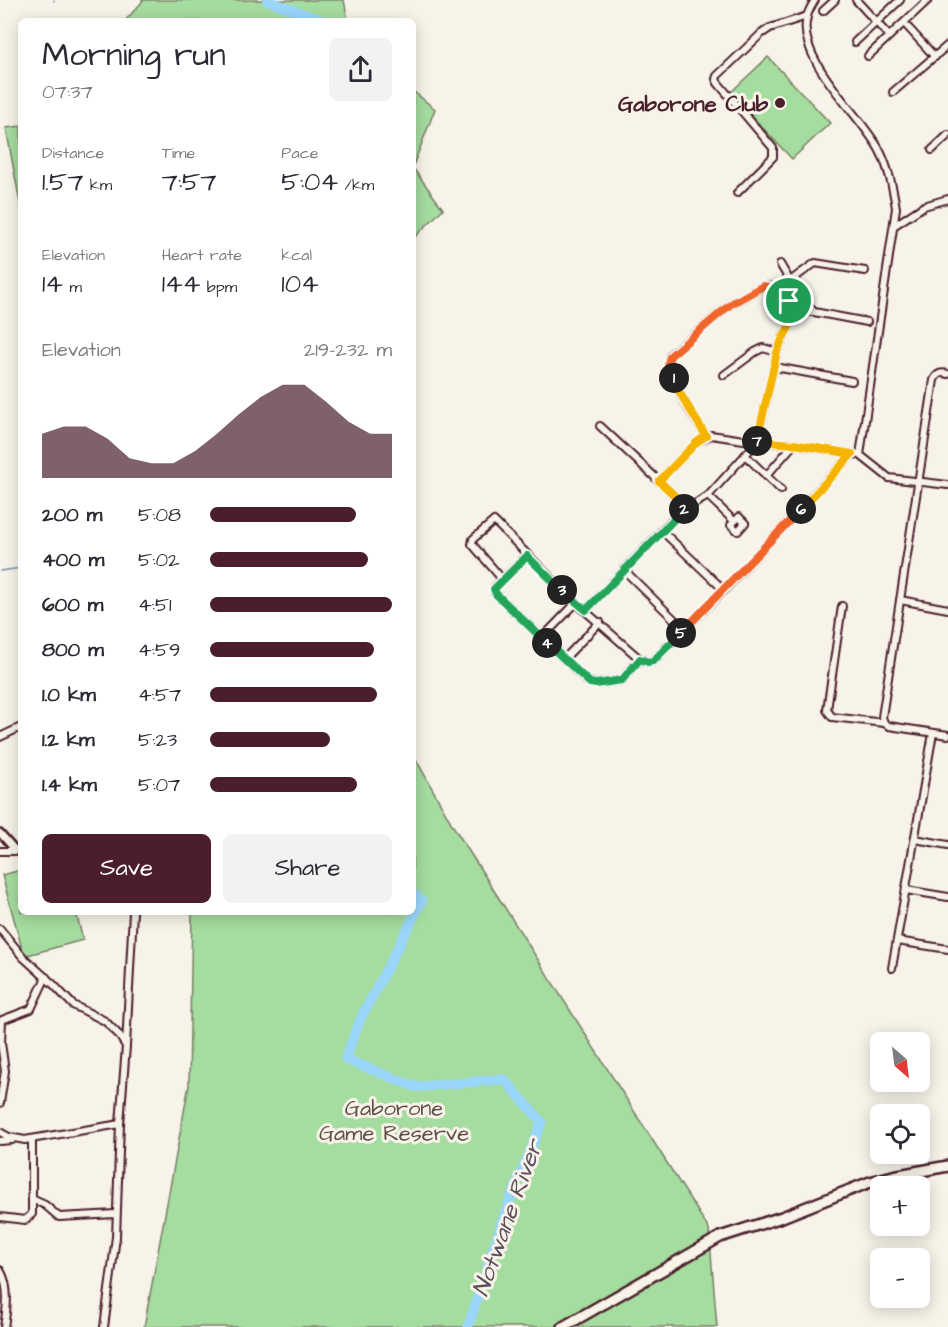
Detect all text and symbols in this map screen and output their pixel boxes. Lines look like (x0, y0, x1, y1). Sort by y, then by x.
text: Morning run (42, 32, 226, 78)
button: share (329, 38, 392, 101)
text: 07:37 (42, 78, 93, 106)
place label: Gaborone Club (618, 89, 769, 120)
marker: Gaborone Club (773, 96, 787, 110)
text: Distance (42, 142, 104, 164)
text: Time (162, 142, 195, 164)
text: Pace (281, 142, 318, 164)
text: 1.57 (42, 164, 83, 200)
text: 7:57 (162, 164, 216, 200)
text: 5:04 (281, 164, 338, 200)
text: km (83, 174, 112, 196)
text: /km (338, 174, 374, 196)
text: Elevation (42, 244, 105, 266)
text: Heart rate (162, 244, 242, 266)
text: kcal (281, 244, 312, 266)
text: 14 (42, 266, 63, 302)
text: 144 (162, 266, 200, 302)
text: 104 (281, 266, 319, 302)
pin (763, 275, 814, 326)
text: m (63, 276, 82, 298)
text: bpm (200, 276, 237, 298)
icon: arrive (772, 284, 805, 317)
text: Elevation (42, 336, 121, 364)
text: 219–232 m (304, 336, 392, 364)
pin: 1 (659, 363, 689, 393)
text: 1 (673, 367, 675, 389)
pin: 7 (742, 426, 772, 456)
text: 7 (752, 430, 762, 452)
pin: 2 (669, 494, 699, 524)
pin: 6 (786, 494, 816, 524)
text: 2 (679, 498, 689, 520)
text: 6 (796, 498, 806, 520)
text: 200 m (42, 501, 102, 529)
text: 5:08 (138, 501, 181, 529)
text: 400 m (42, 546, 104, 574)
text: 5:02 (138, 546, 180, 574)
pin: 3 (547, 575, 577, 605)
text: 3 (558, 579, 566, 601)
text: 600 m (42, 591, 103, 619)
text: 4:51 (138, 591, 172, 619)
pin: 5 (666, 618, 696, 648)
text: 5 (675, 622, 687, 644)
pin: 4 (532, 628, 562, 658)
text: 4 (542, 632, 552, 654)
text: 800 m (42, 636, 104, 664)
text: 4:59 (138, 636, 181, 664)
text: 1.0 km (42, 681, 96, 709)
text: 4:57 (138, 681, 181, 709)
text: 1.2 km (42, 726, 95, 754)
text: 5:23 (138, 726, 177, 754)
text: 1.4 km (42, 771, 97, 799)
text: 5:07 (138, 771, 180, 799)
button: Save (42, 834, 211, 903)
button: Share (223, 834, 392, 903)
north arrow (870, 1032, 930, 1092)
map controls (870, 1032, 930, 1308)
park label: Gaborone Game Reserve (319, 1093, 469, 1149)
button: locate (870, 1104, 930, 1164)
water label: Notwane River (464, 1133, 553, 1301)
button: + (870, 1176, 930, 1236)
button: − (870, 1248, 930, 1308)

